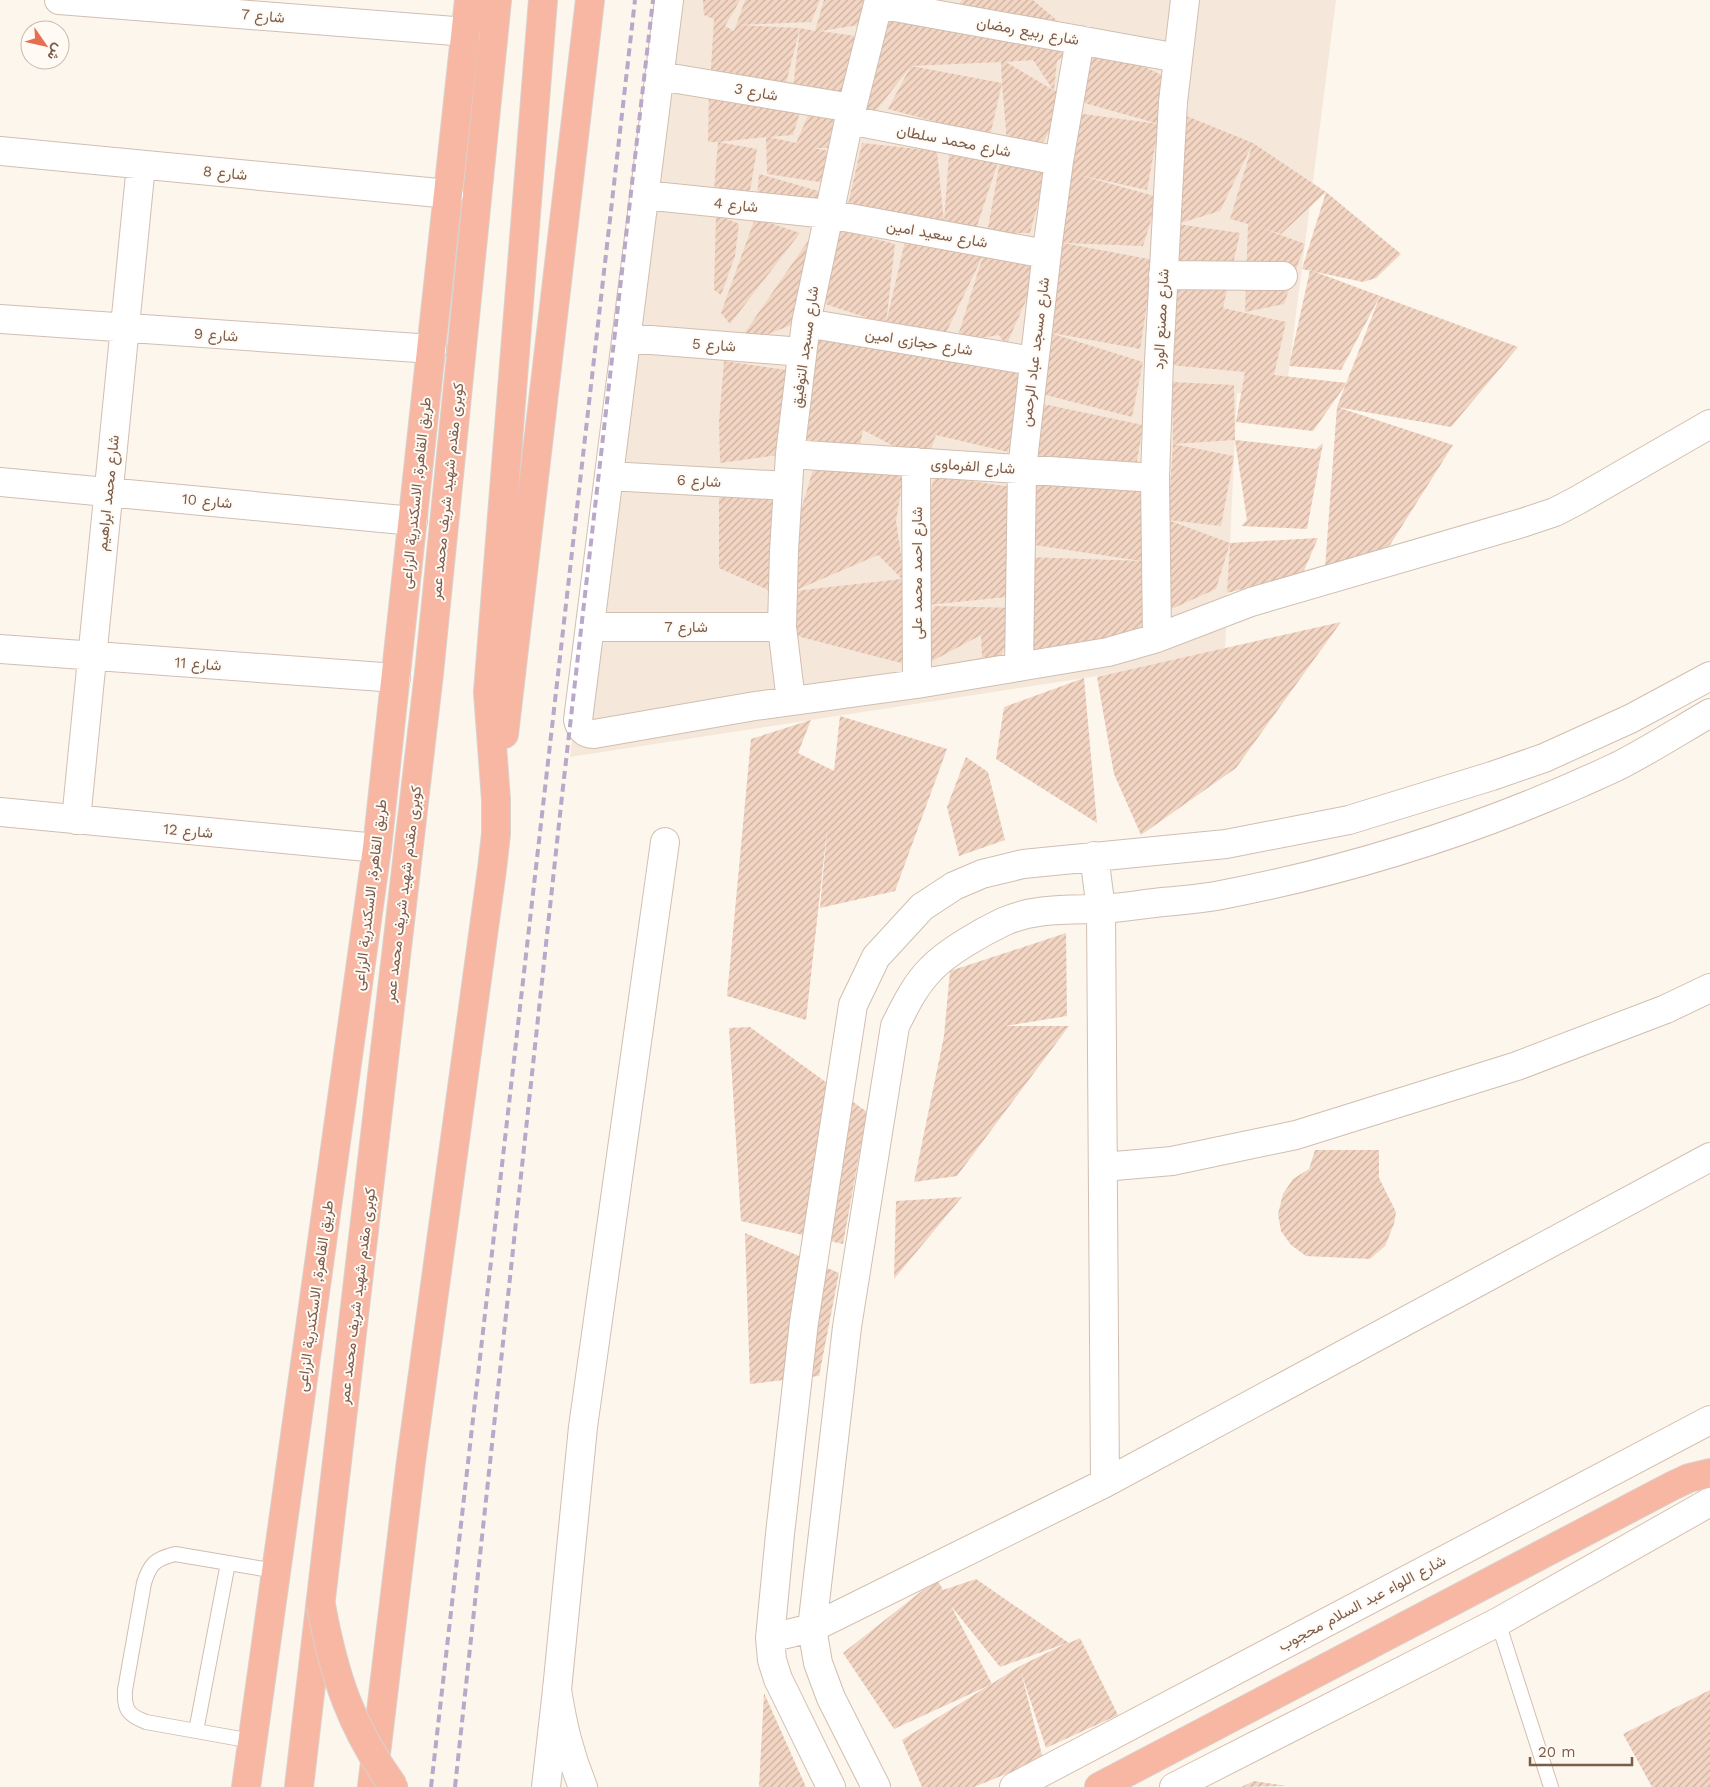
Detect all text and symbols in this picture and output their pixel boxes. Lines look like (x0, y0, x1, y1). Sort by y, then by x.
street label: شارع 7 (240, 5, 286, 29)
street label: شارع ربيع رمضان (975, 13, 1081, 51)
north arrow (20, 20, 70, 70)
text: ش (44, 40, 67, 64)
street label: شارع 3 (732, 79, 779, 107)
street label: شارع محمد سلطان (895, 121, 1013, 163)
street label: شارع 8 (202, 162, 248, 186)
street label: شارع 4 (713, 194, 759, 218)
street label: شارع سعيد امين (885, 216, 989, 254)
street label: شارع مصنع الورد (1149, 268, 1175, 370)
street label: شارع مسجد عباد الرحمن (1017, 276, 1055, 428)
street label: شارع مسجد التوفيق (788, 285, 824, 409)
street label: شارع 9 (193, 324, 239, 348)
street label: شارع حجازى امين (864, 325, 974, 361)
street label: شارع 5 (691, 334, 737, 358)
street label: كوبرى مقدم شهيد شريف محمد عمر (427, 381, 468, 601)
street label: طريق القاهرة, الاسكندرية الزراعى (397, 396, 436, 590)
street label: شارع محمد ابراهيم (93, 434, 125, 552)
street label: شارع الفرماوى (930, 454, 1016, 480)
street label: شارع 6 (676, 471, 722, 493)
street label: شارع 10 (181, 490, 233, 514)
street label: شارع احمد محمد على (908, 506, 928, 639)
street label: شارع 7 (664, 618, 708, 638)
street label: شارع 11 (174, 653, 222, 677)
street label: كوبرى مقدم شهيد شريف محمد عمر (381, 784, 426, 1004)
street label: طريق القاهرة, الاسكندرية الزراعى (349, 798, 392, 992)
street label: شارع 12 (162, 820, 214, 844)
street label: كوبرى مقدم شهيد شريف محمد عمر (335, 1186, 380, 1406)
street label: طريق القاهرة, الاسكندرية الزراعى (293, 1199, 338, 1393)
street label: شارع اللواء عبد السلام محجوب (1275, 1551, 1450, 1657)
scale bar (1530, 1734, 1632, 1766)
text: 20 m (1538, 1743, 1576, 1761)

